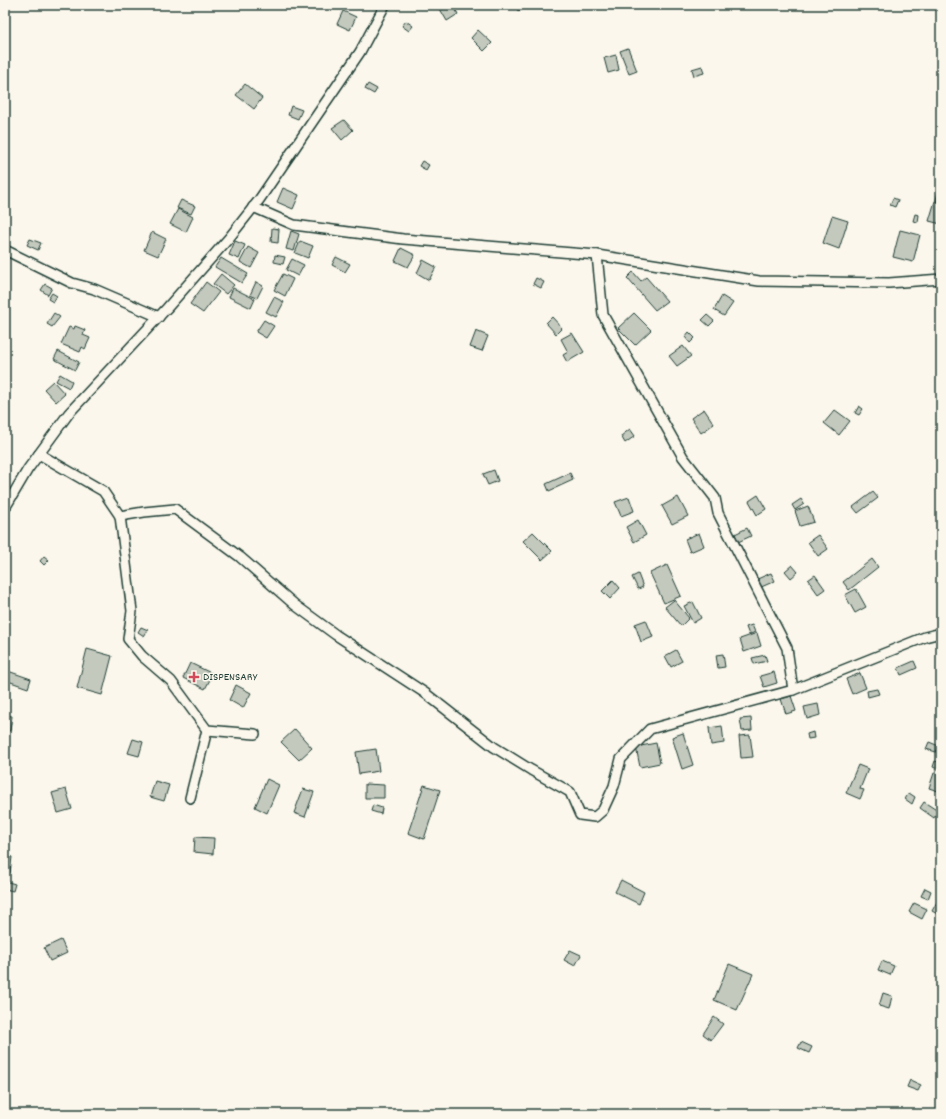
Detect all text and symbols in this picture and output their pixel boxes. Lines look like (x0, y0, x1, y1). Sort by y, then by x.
place label: DISPENSARY (203, 669, 258, 686)
marker: DISPENSARY (188, 671, 200, 683)

